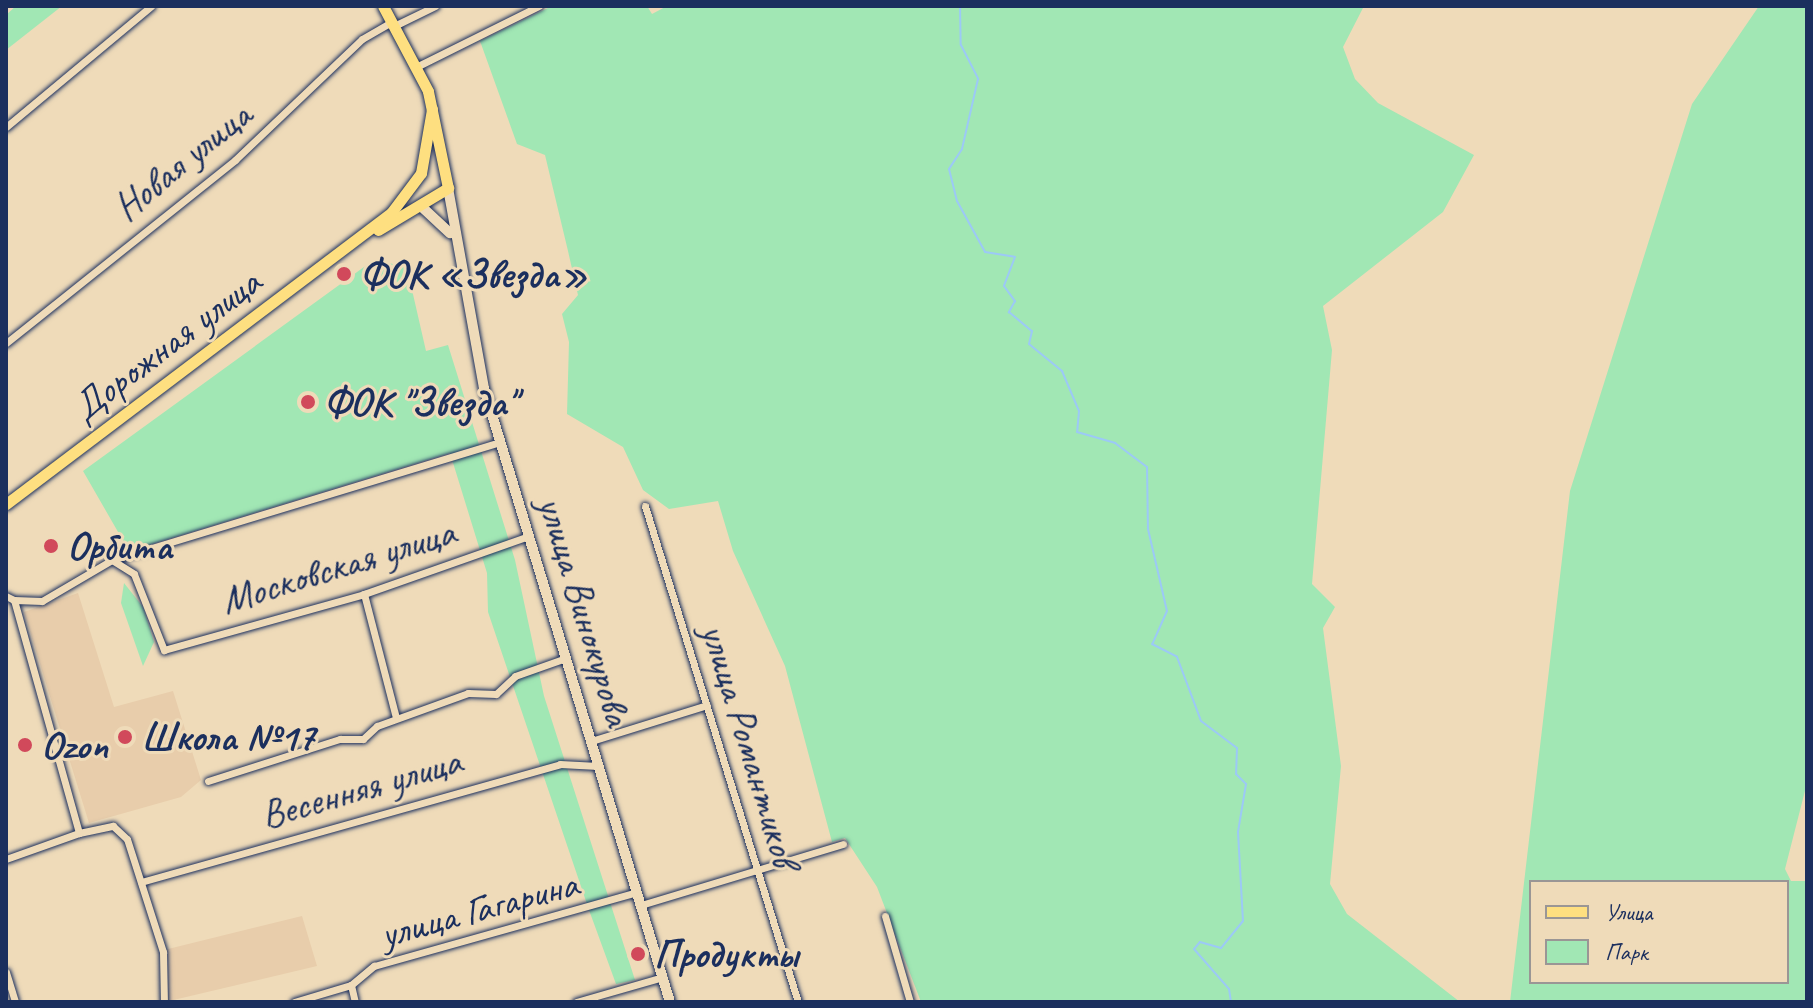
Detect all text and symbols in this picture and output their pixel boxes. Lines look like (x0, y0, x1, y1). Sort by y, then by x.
street label: Новая улица (103, 90, 261, 232)
place label: ФОК «Звезда» (360, 250, 587, 298)
street label: Дорожная улица (61, 258, 271, 432)
marker: ФОК «Звезда» (335, 265, 353, 283)
place label: ФОК "Звезда" (324, 378, 516, 426)
marker: ФОК "Звезда" (299, 393, 317, 411)
street label: улица Винокурова (527, 491, 643, 731)
street label: Московская улица (214, 507, 462, 625)
place label: Орбита (67, 522, 172, 570)
marker: Орбита (42, 537, 60, 555)
street label: улица Романтиков (691, 619, 809, 871)
place label: Школа №17 (141, 713, 315, 761)
place label: Ozon (41, 721, 108, 769)
marker: Школа №17 (116, 728, 134, 746)
marker: Ozon (16, 736, 34, 754)
street label: Весенняя улица (254, 736, 468, 840)
street label: улица Гагарина (374, 859, 584, 959)
legend (1529, 880, 1789, 984)
text: Улица (1605, 897, 1653, 927)
place label: Продукты (654, 930, 798, 978)
text: Парк (1605, 937, 1648, 967)
marker: Продукты (629, 945, 647, 963)

